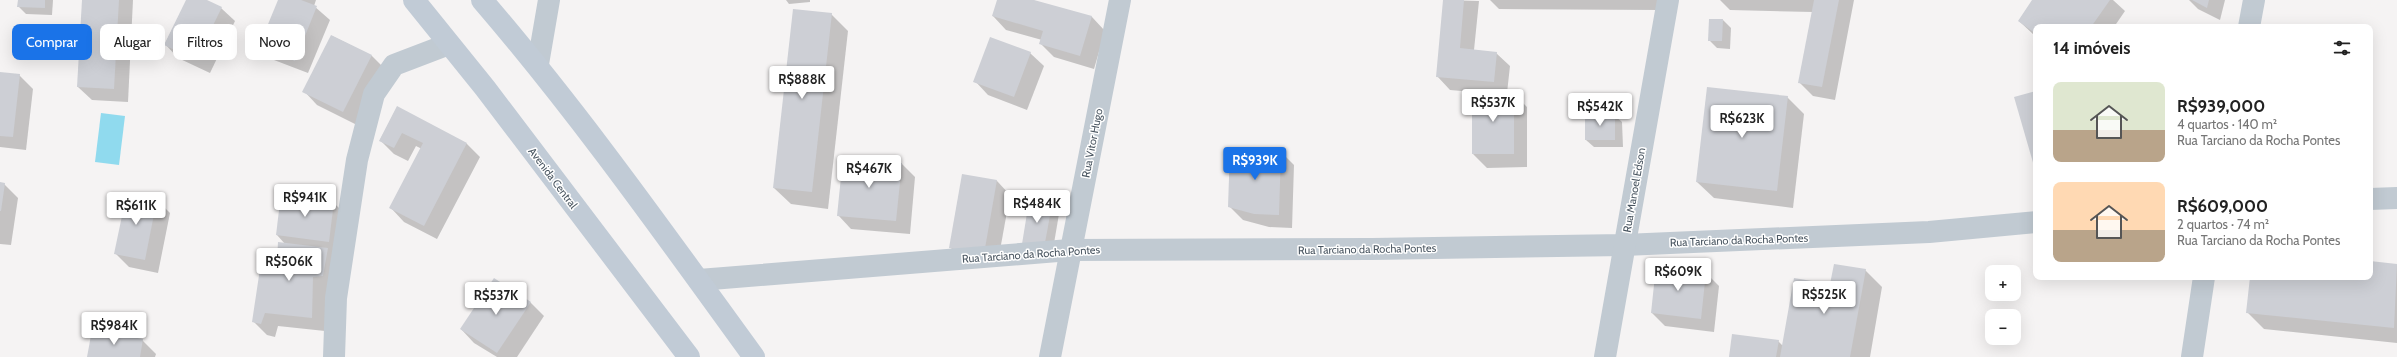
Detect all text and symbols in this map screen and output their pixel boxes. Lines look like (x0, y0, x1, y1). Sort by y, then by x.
chip: Comprar (12, 24, 92, 60)
chip: Alugar (100, 24, 165, 60)
chip: Filtros (173, 24, 237, 60)
chip: Novo (245, 24, 305, 60)
icon: filters (2331, 37, 2353, 59)
text: 14 imóveis (2053, 38, 2130, 58)
pin: R$888K (769, 66, 835, 100)
text: R$888K (778, 71, 826, 87)
pin: R$537K (1460, 89, 1526, 123)
pin: R$542K (1567, 93, 1633, 127)
text: R$537K (1471, 94, 1515, 110)
text: R$939,000 (2177, 96, 2265, 116)
text: R$542K (1577, 98, 1623, 114)
icon: home (2085, 98, 2133, 146)
pin: R$623K (1709, 105, 1775, 139)
street label: Rua Vitor Hugo (1078, 107, 1106, 179)
text: R$623K (1719, 110, 1765, 126)
text: 4 quartos · 140 m² (2177, 116, 2277, 132)
text: Rua Tarciano da Rocha Pontes (2177, 132, 2340, 148)
street label: Avenida Central (525, 145, 581, 212)
pin: R$939K (1222, 147, 1288, 181)
street label: Rua Manoel Edson (1620, 147, 1648, 233)
text: R$939K (1232, 152, 1278, 168)
pin: R$467K (836, 155, 902, 189)
text: R$467K (846, 160, 892, 176)
pin: R$941K (272, 184, 338, 218)
text: R$941K (283, 189, 327, 205)
pin: R$484K (1004, 190, 1070, 224)
pin: R$611K (103, 192, 169, 226)
text: R$484K (1013, 195, 1061, 211)
text: R$609,000 (2177, 196, 2268, 216)
text: R$611K (116, 197, 156, 213)
icon: home (2085, 198, 2133, 246)
text: 2 quartos · 74 m² (2177, 216, 2269, 232)
street label: Rua Tarciano da Rocha Pontes (1670, 231, 1809, 249)
text: Rua Tarciano da Rocha Pontes (2177, 232, 2340, 248)
street label: Rua Tarciano da Rocha Pontes (1298, 241, 1437, 257)
street label: Rua Tarciano da Rocha Pontes (962, 242, 1101, 266)
pin: R$506K (256, 248, 322, 282)
text: R$506K (265, 253, 313, 269)
pin: R$609K (1645, 258, 1711, 292)
text: R$609K (1654, 263, 1702, 279)
map controls (1985, 265, 2021, 345)
button: + (1985, 265, 2021, 301)
pin: R$525K (1791, 281, 1857, 315)
pin: R$537K (463, 282, 529, 316)
text: R$525K (1802, 286, 1846, 302)
text: R$537K (474, 287, 518, 303)
button: − (1985, 309, 2021, 345)
pin: R$984K (81, 312, 147, 346)
text: R$984K (90, 317, 138, 333)

